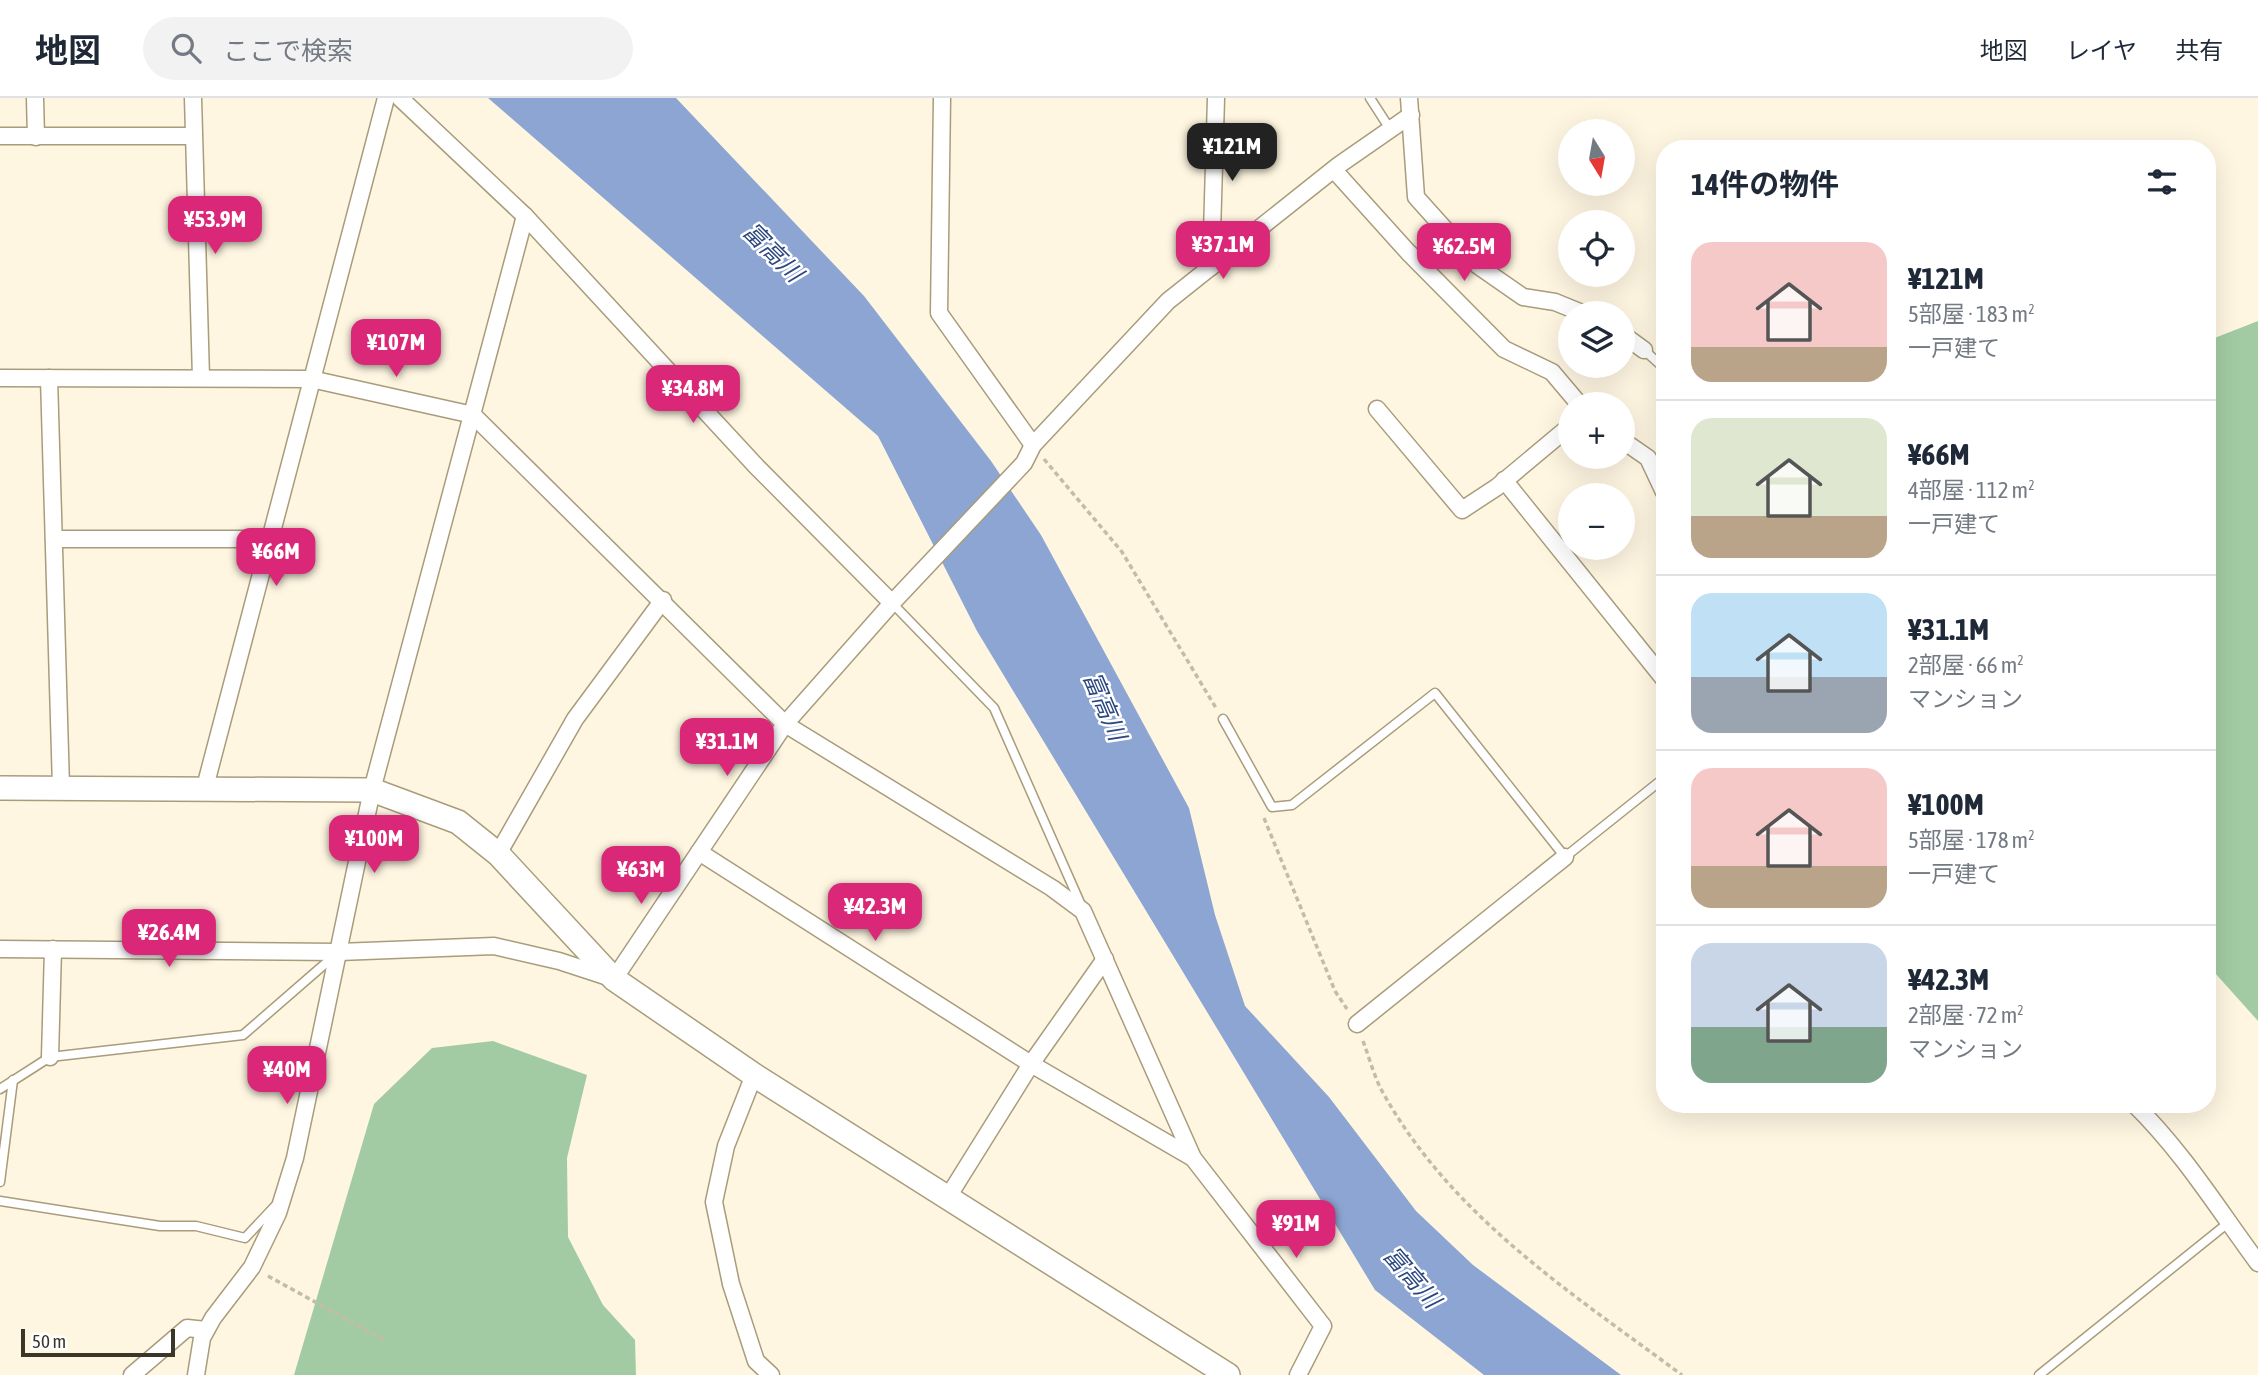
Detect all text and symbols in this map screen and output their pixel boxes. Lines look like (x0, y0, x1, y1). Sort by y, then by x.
search box (143, 17, 633, 80)
icon: search (167, 29, 205, 67)
text: 地図 (35, 31, 101, 69)
text: ここで検索 (223, 36, 353, 66)
text: 地図 (1980, 37, 2028, 64)
text: レイヤ (2066, 37, 2137, 64)
text: 共有 (2175, 37, 2223, 64)
north arrow (1558, 119, 1634, 196)
map controls (1558, 119, 1635, 560)
pin: ¥121M (1183, 123, 1281, 183)
text: ¥121M (1203, 133, 1261, 159)
icon: filters (2143, 163, 2181, 201)
text: 14件の物件 (1691, 167, 1839, 201)
pin: ¥53.9M (158, 197, 272, 256)
text: ¥53.9M (184, 206, 246, 232)
button: locate (1558, 210, 1635, 287)
water label: 富高川 (738, 217, 810, 289)
pin: ¥37.1M (1166, 222, 1280, 281)
pin: ¥62.5M (1407, 223, 1521, 283)
text: ¥37.1M (1192, 231, 1254, 257)
text: ¥62.5M (1433, 233, 1495, 259)
text: ¥121M (1908, 261, 1984, 295)
icon: home (1747, 270, 1831, 354)
button: layers (1558, 301, 1635, 378)
text: 5部屋 · 183 m² (1908, 301, 2035, 327)
pin: ¥107M (347, 320, 445, 379)
text: ¥107M (367, 329, 425, 355)
text: 一戸建て (1908, 335, 2000, 361)
pin: ¥34.8M (636, 366, 750, 425)
text: ¥34.8M (662, 375, 724, 401)
button: + (1558, 392, 1635, 469)
text: ¥66M (1908, 437, 1970, 471)
icon: home (1747, 446, 1831, 530)
text: 4部屋 · 112 m² (1908, 477, 2035, 503)
button: − (1558, 483, 1635, 560)
text: 一戸建て (1908, 511, 2000, 537)
pin: ¥66M (235, 528, 317, 588)
text: ¥66M (252, 538, 300, 564)
text: ¥31.1M (1908, 612, 1989, 646)
icon: home (1747, 621, 1831, 705)
text: 2部屋 · 66 m² (1908, 652, 2024, 678)
water label: 富高川 (1079, 668, 1133, 747)
text: マンション (1908, 686, 2023, 712)
pin: ¥31.1M (670, 718, 784, 778)
text: ¥31.1M (696, 728, 758, 754)
text: ¥100M (1908, 787, 1984, 821)
icon: home (1747, 796, 1831, 880)
pin: ¥100M (325, 816, 423, 875)
text: ¥100M (345, 825, 403, 851)
text: 5部屋 · 178 m² (1908, 827, 2035, 853)
pin: ¥63M (600, 846, 682, 906)
text: ¥63M (617, 856, 665, 882)
text: 一戸建て (1908, 861, 2000, 887)
pin: ¥42.3M (818, 884, 932, 943)
text: ¥42.3M (844, 893, 906, 919)
pin: ¥26.4M (112, 910, 226, 969)
text: ¥26.4M (138, 919, 200, 945)
text: ¥42.3M (1908, 962, 1989, 996)
icon: home (1747, 971, 1831, 1055)
text: 2部屋 · 72 m² (1908, 1002, 2024, 1028)
text: マンション (1908, 1036, 2023, 1062)
pin: ¥40M (246, 1046, 328, 1106)
text: ¥40M (263, 1056, 311, 1082)
pin: ¥91M (1255, 1200, 1337, 1260)
text: ¥91M (1272, 1210, 1320, 1236)
water label: 富高川 (1378, 1241, 1448, 1315)
scale bar (21, 1326, 175, 1358)
text: 50 m (32, 1330, 66, 1352)

